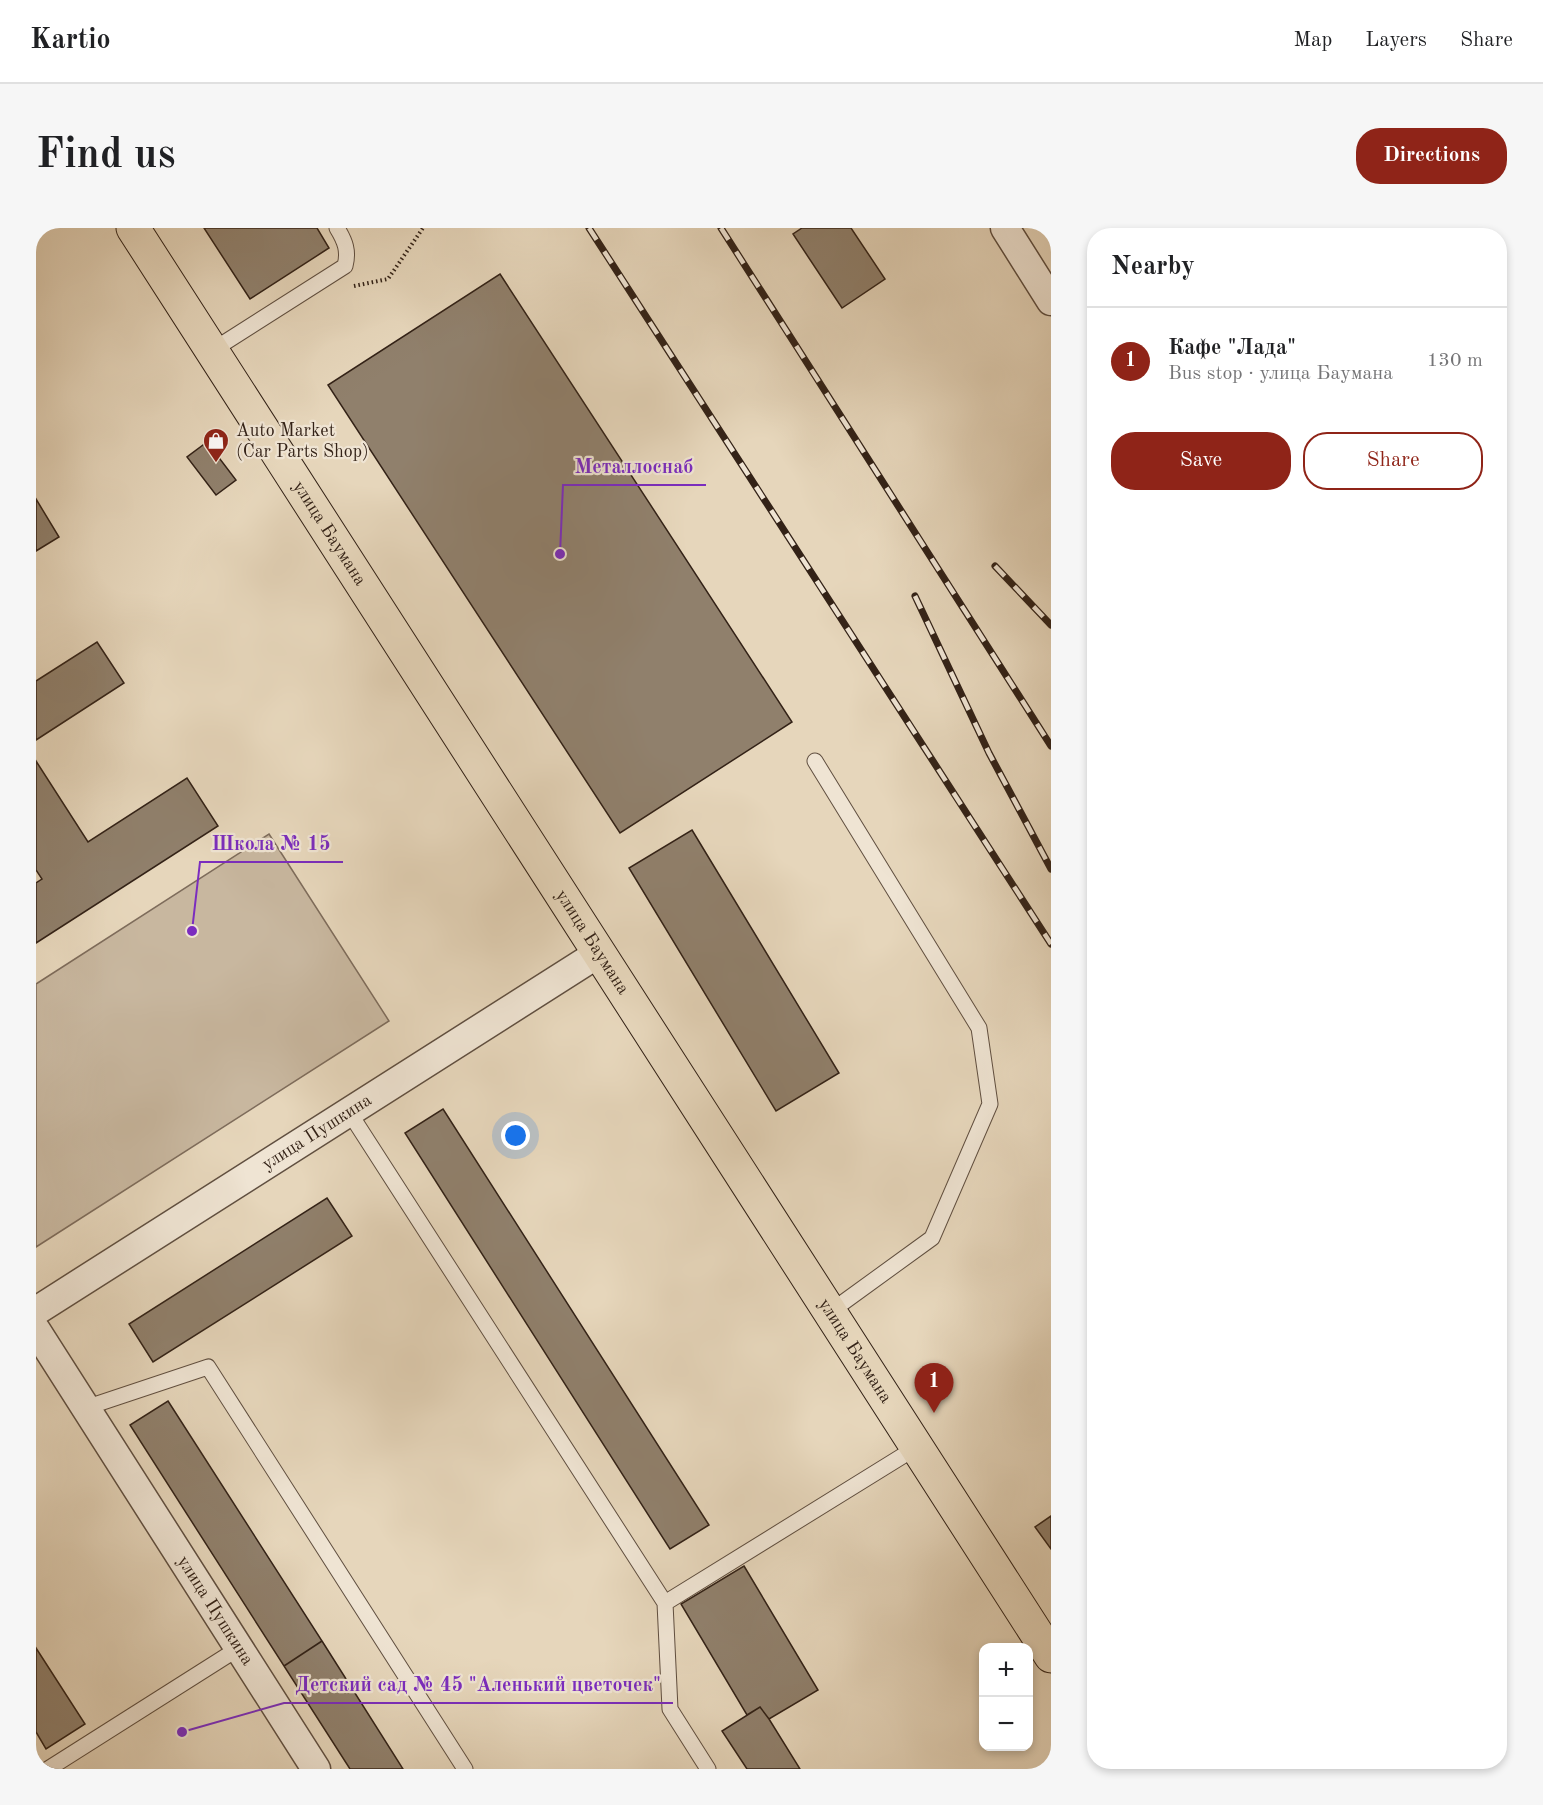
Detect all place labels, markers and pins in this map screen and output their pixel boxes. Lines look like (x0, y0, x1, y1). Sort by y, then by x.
place label: Auto Market (Car Parts Shop) (236, 422, 369, 461)
shop icon: Auto Market (Car Parts Shop) (201, 426, 231, 464)
callout: Металлоснаб (563, 447, 706, 485)
callout: Школа № 15 (200, 824, 343, 862)
pin: 1 (914, 1364, 954, 1413)
callout: Детский сад № 45 "Аленький цветочек" (284, 1665, 673, 1703)

